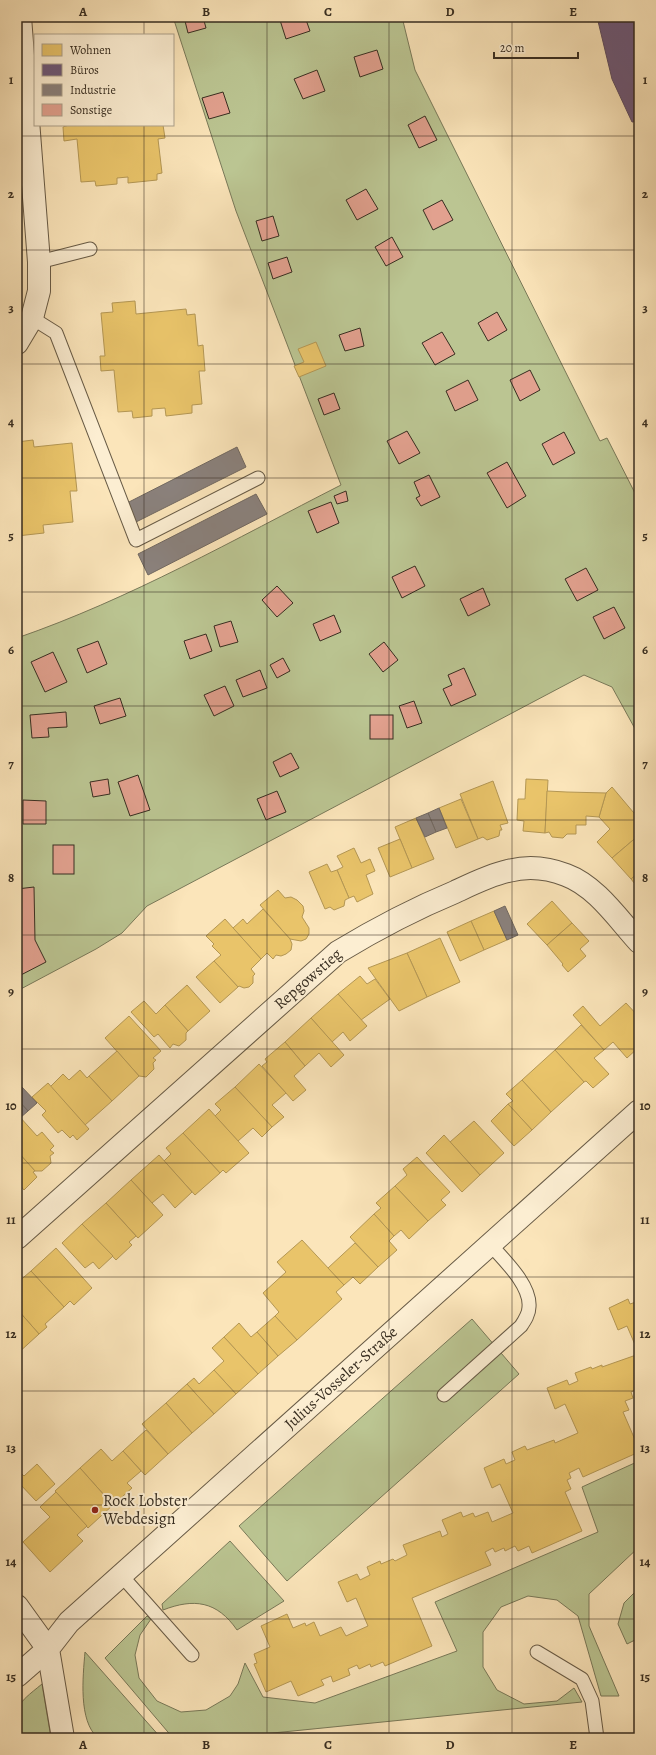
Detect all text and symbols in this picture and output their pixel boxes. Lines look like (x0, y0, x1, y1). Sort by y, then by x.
text: A (78, 3, 88, 20)
text: B (202, 3, 210, 20)
text: C (324, 3, 332, 20)
text: D (445, 3, 455, 20)
text: E (569, 3, 577, 20)
legend (34, 34, 174, 126)
scale bar (494, 34, 578, 60)
text: 20 m (500, 40, 524, 56)
text: Wohnen (69, 42, 112, 58)
text: Büros (70, 62, 99, 78)
text: 1 (9, 71, 14, 88)
text: 1 (643, 71, 648, 88)
text: Industrie (70, 82, 116, 98)
text: Sonstige (70, 102, 112, 118)
text: 2 (8, 185, 15, 202)
text: 2 (642, 185, 649, 202)
text: 3 (8, 299, 14, 316)
text: 3 (642, 299, 648, 316)
text: 4 (8, 413, 14, 430)
text: 4 (642, 413, 648, 430)
text: 5 (8, 527, 14, 544)
text: 5 (642, 527, 648, 544)
text: 6 (8, 641, 14, 658)
text: 6 (642, 641, 648, 658)
text: 7 (8, 755, 14, 772)
text: 7 (642, 755, 648, 772)
text: 8 (8, 869, 14, 886)
text: 8 (642, 869, 648, 886)
street label: Repgowstieg (269, 943, 347, 1015)
text: 9 (8, 983, 14, 1000)
text: 9 (642, 983, 648, 1000)
text: 10 (5, 1097, 17, 1114)
text: 10 (639, 1097, 651, 1114)
text: 11 (6, 1211, 16, 1228)
text: 11 (640, 1211, 650, 1228)
street label: Julius-Vosseler-Straße (280, 1321, 402, 1435)
text: 12 (6, 1325, 17, 1342)
text: 12 (640, 1325, 651, 1342)
text: 13 (6, 1439, 17, 1456)
text: 13 (640, 1439, 651, 1456)
place label: Rock Lobster Webdesign (102, 1490, 187, 1530)
marker: Rock Lobster Webdesign (90, 1505, 100, 1515)
text: 14 (6, 1553, 16, 1570)
text: 14 (640, 1553, 650, 1570)
text: 15 (6, 1668, 17, 1685)
text: 15 (640, 1668, 651, 1685)
text: A (78, 1736, 88, 1753)
text: B (202, 1736, 210, 1753)
text: C (324, 1736, 332, 1753)
text: D (445, 1736, 455, 1753)
text: E (569, 1736, 577, 1753)

